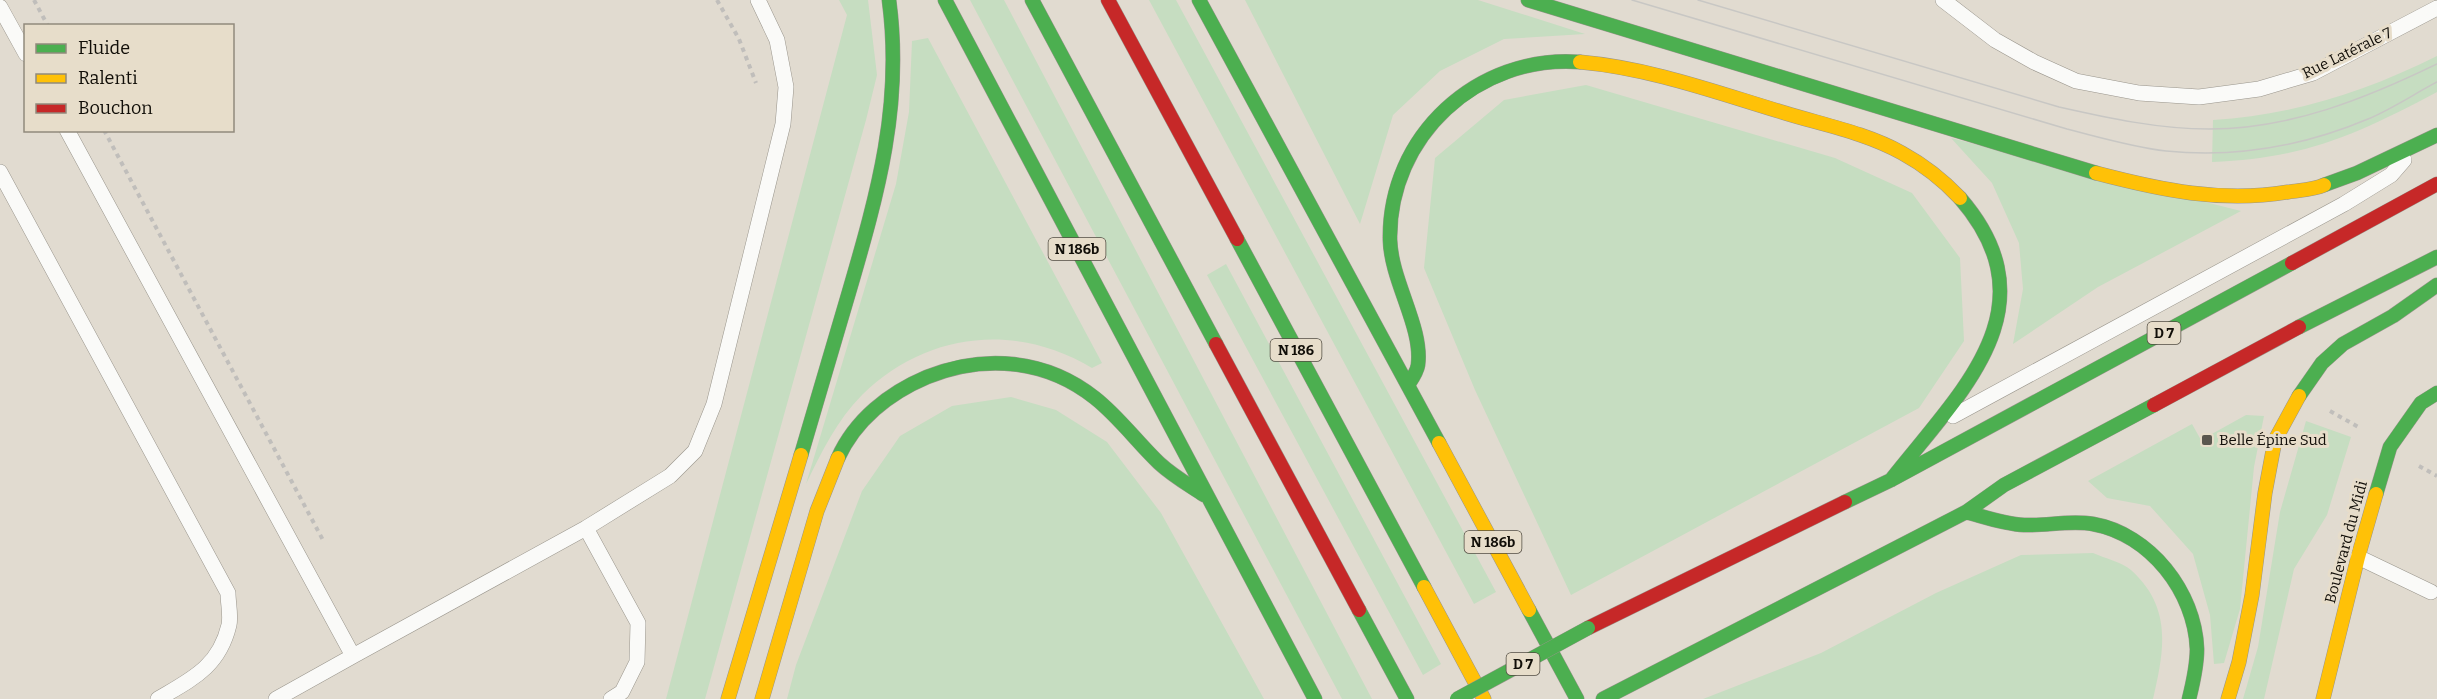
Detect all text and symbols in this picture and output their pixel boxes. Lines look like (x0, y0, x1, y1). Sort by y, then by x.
street label: Rue Latérale 7 (2299, 23, 2395, 82)
legend (24, 24, 234, 132)
text: Fluide (78, 37, 130, 59)
text: Ralenti (78, 67, 138, 89)
text: Bouchon (78, 97, 153, 119)
road number: N 186b (1048, 238, 1106, 260)
road number: D 7 (2148, 322, 2180, 344)
road number: N 186 (1270, 339, 1322, 361)
place label: Belle Épine Sud (2219, 431, 2327, 449)
marker: Belle Épine Sud (2200, 433, 2214, 447)
street label: Boulevard du Midi (2321, 478, 2371, 605)
road number: N 186b (1464, 531, 1522, 553)
road number: D 7 (1506, 653, 1540, 675)

